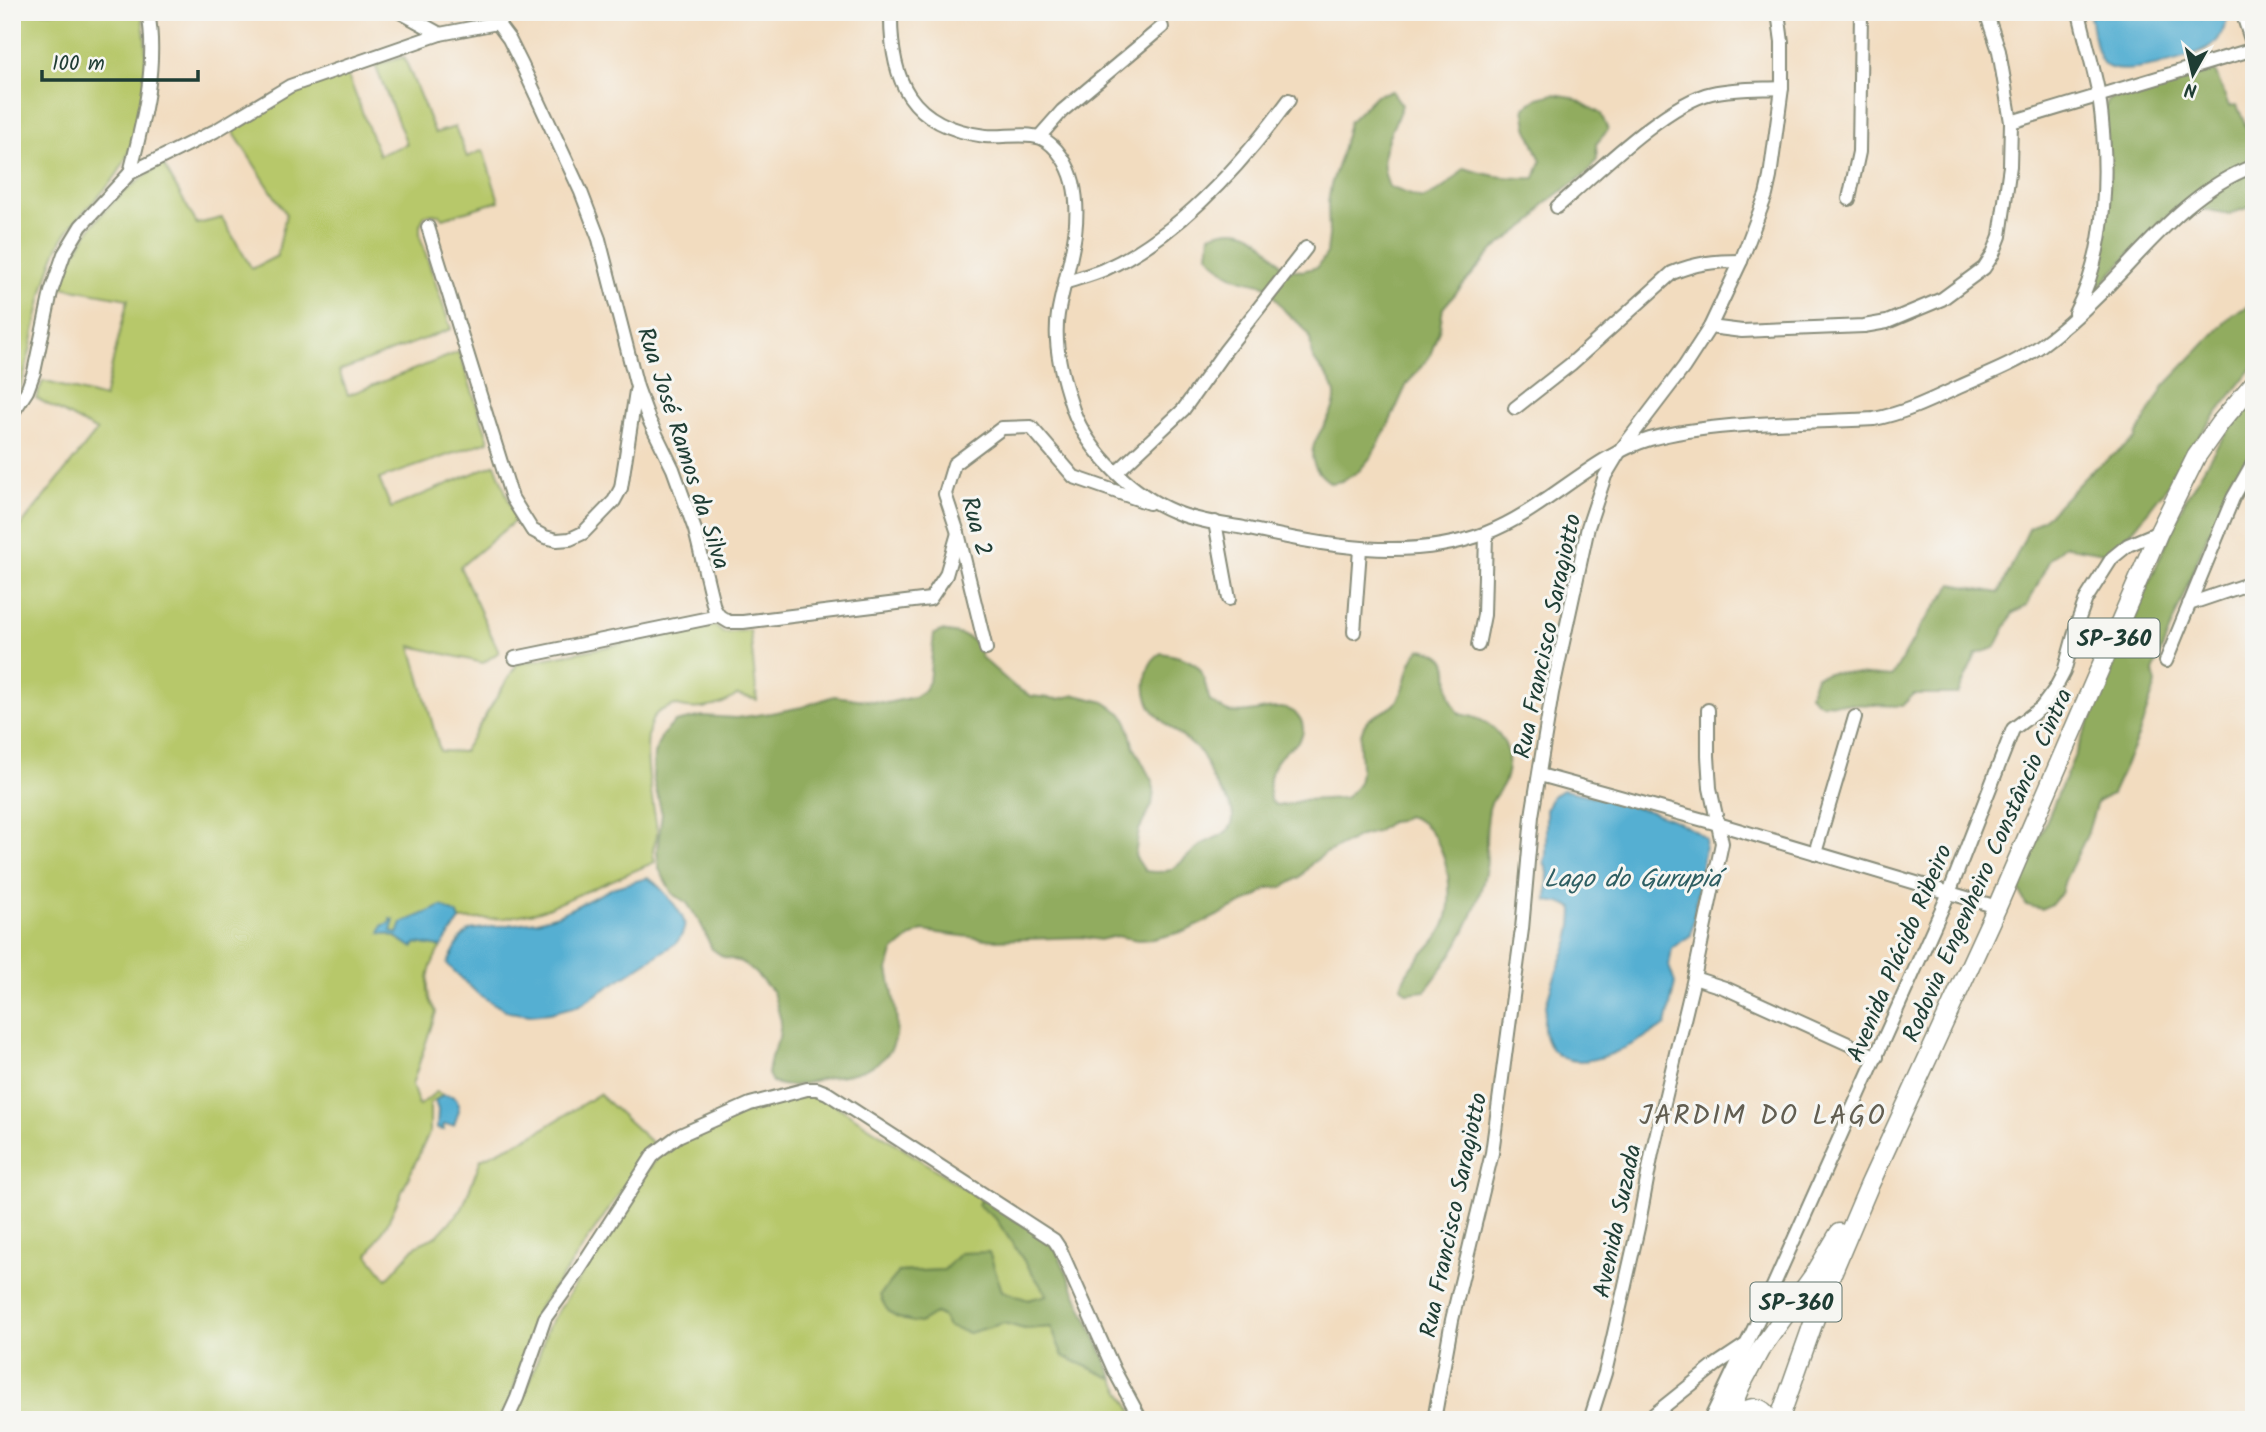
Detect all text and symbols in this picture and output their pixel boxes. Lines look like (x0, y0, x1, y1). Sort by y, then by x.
scale bar (42, 38, 198, 82)
north arrow (2158, 38, 2228, 108)
text: 100 m (52, 48, 105, 81)
text: N (2183, 73, 2199, 105)
street label: Rua José Ramos da Silva (625, 322, 740, 575)
street label: Rua 2 (949, 492, 1002, 561)
street label: Rua Francisco Saragiotto (1503, 510, 1593, 762)
road number: SP-360 (2068, 618, 2160, 658)
street label: Rodovia Engenheiro Constâncio Cintra (1892, 682, 2084, 1049)
street label: Avenida Plácido Ribeiro (1837, 838, 1964, 1069)
water label: Lago do Gurupiá (1544, 859, 1727, 901)
street label: Rua Francisco Saragiotto (1409, 1089, 1499, 1341)
district label: JARDIM DO LAGO (1639, 1094, 1887, 1139)
street label: Avenida Suzada (1583, 1141, 1654, 1302)
road number: SP-360 (1750, 1282, 1842, 1322)

